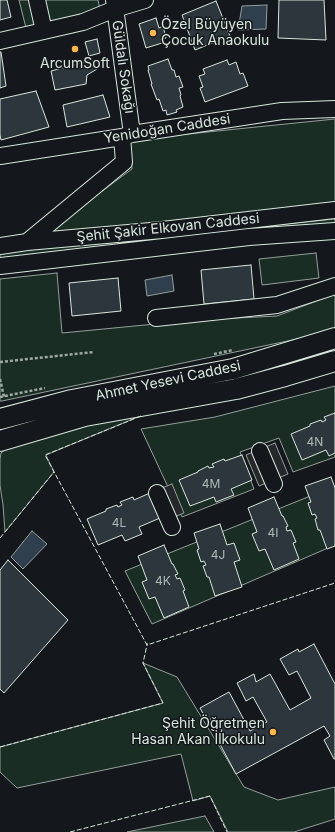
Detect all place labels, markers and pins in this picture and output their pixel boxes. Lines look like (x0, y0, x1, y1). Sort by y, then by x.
place label: Özel Büyüyen Çocuk Anaokulu (161, 17, 269, 50)
marker: Özel Büyüyen Çocuk Anaokulu (148, 28, 158, 38)
marker: ArcumSoft (70, 44, 80, 54)
place label: ArcumSoft (40, 56, 110, 72)
place label: Şehit Öğretmen Hasan Akan İlkokulu (131, 716, 265, 748)
marker: Şehit Öğretmen Hasan Akan İlkokulu (268, 727, 278, 737)

